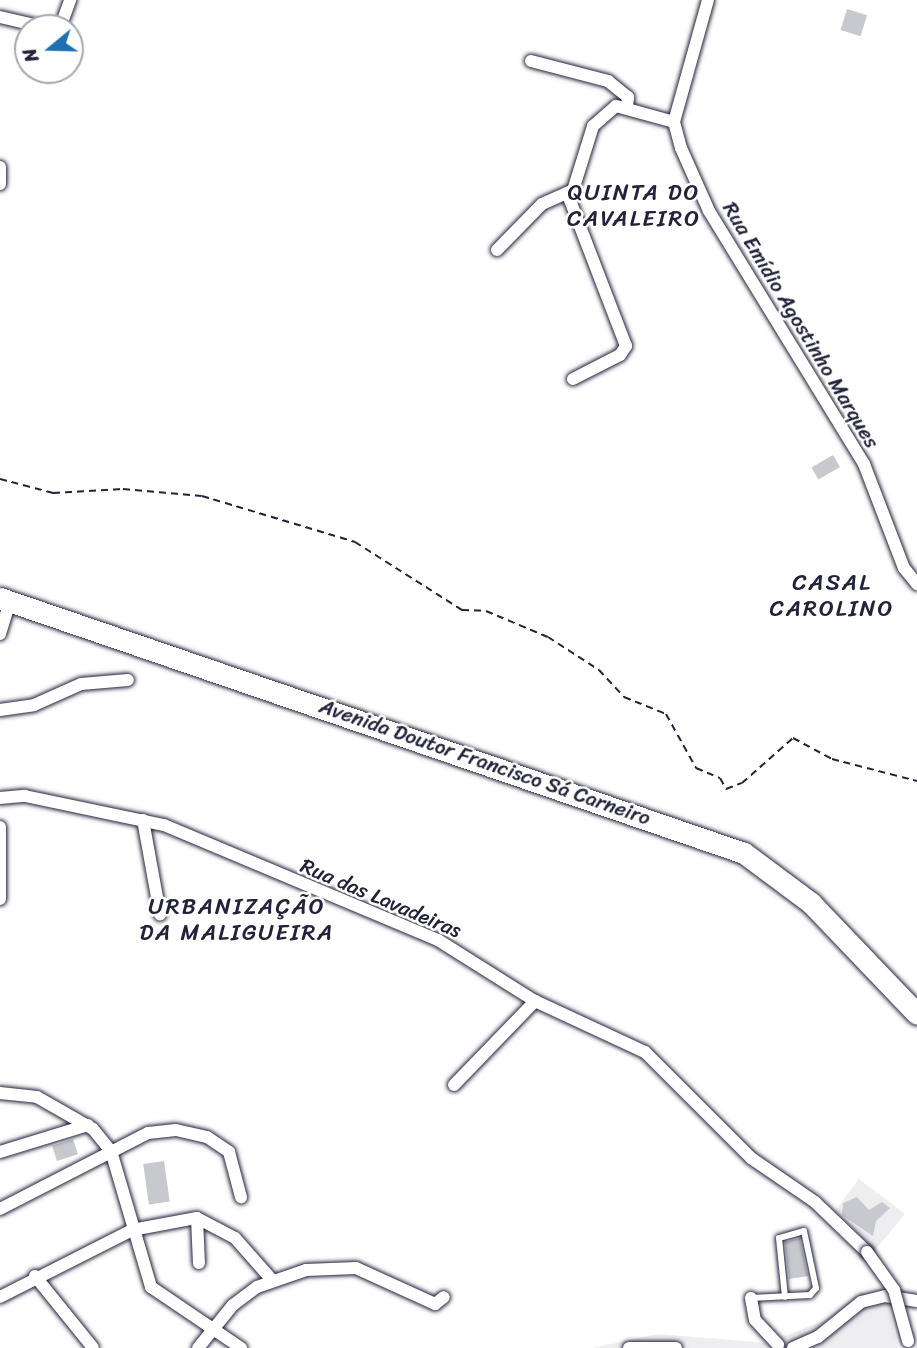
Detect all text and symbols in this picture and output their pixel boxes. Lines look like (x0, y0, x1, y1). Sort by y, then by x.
north arrow (14, 14, 84, 84)
text: N (13, 44, 48, 67)
district label: QUINTA DO CAVALEIRO (566, 179, 702, 233)
street label: Rua Emídio Agostinho Marques (718, 198, 884, 452)
district label: CASAL CAROLINO (772, 569, 892, 623)
street label: Avenida Doutor Francisco Sá Carneiro (316, 693, 654, 831)
street label: Rua das Lavadeiras (296, 853, 466, 943)
district label: URBANIZAÇÃO DA MALIGUEIRA (144, 893, 330, 947)

